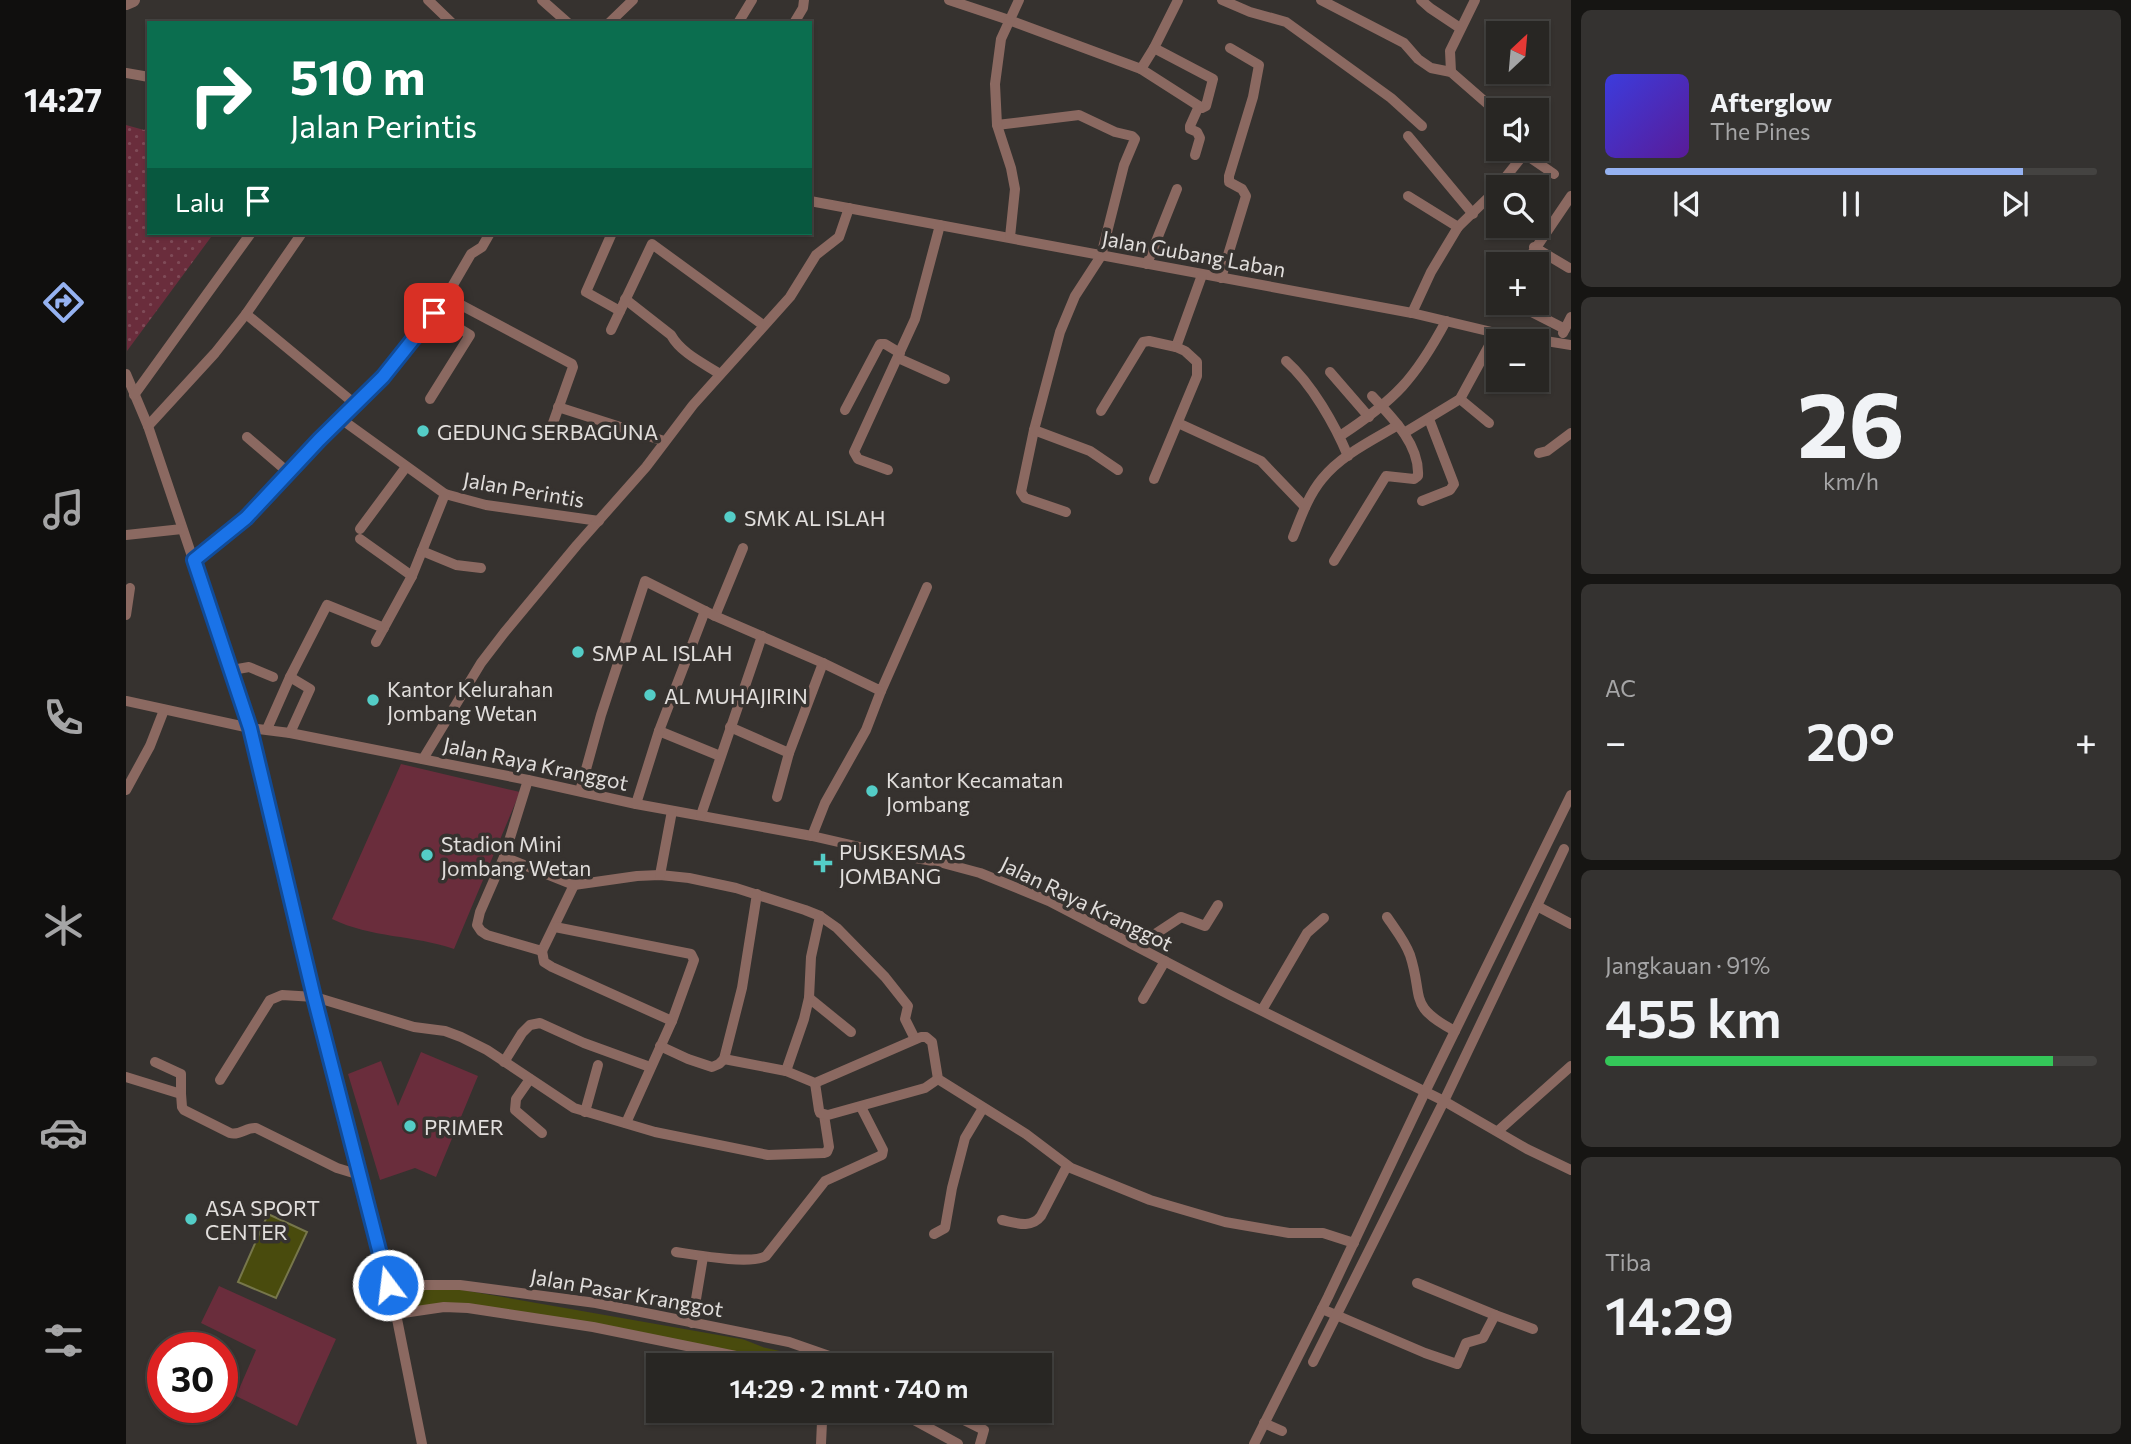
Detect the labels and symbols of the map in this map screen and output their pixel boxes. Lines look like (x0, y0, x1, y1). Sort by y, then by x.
north arrow (1486, 21, 1549, 84)
street label: Jalan Gubang Laban (1100, 225, 1288, 281)
pin (404, 283, 464, 343)
place label: GEDUNG SERBAGUNA (437, 419, 658, 444)
marker: GEDUNG SERBAGUNA (415, 423, 431, 439)
street label: Jalan Perintis (461, 466, 587, 512)
place label: SMK AL ISLAH (744, 505, 886, 530)
marker: SMK AL ISLAH (722, 509, 738, 525)
place label: SMP AL ISLAH (592, 640, 733, 665)
marker: SMP AL ISLAH (570, 644, 586, 660)
place label: Kantor Kelurahan Jombang Wetan (387, 676, 553, 725)
place label: AL MUHAJIRIN (664, 683, 808, 708)
marker: AL MUHAJIRIN (642, 687, 658, 703)
marker: Kantor Kelurahan Jombang Wetan (365, 692, 381, 708)
street label: Jalan Raya Kranggot (441, 731, 631, 795)
place label: Kantor Kecamatan Jombang (886, 767, 1063, 816)
marker: Kantor Kecamatan Jombang (864, 783, 880, 799)
place label: Stadion Mini Jombang Wetan (441, 831, 591, 880)
place label: PUSKESMAS JOMBANG (839, 839, 966, 888)
marker: Stadion Mini Jombang Wetan (419, 847, 435, 863)
street label: Jalan Raya Kranggot (997, 850, 1177, 956)
marker: PUSKESMAS JOMBANG (813, 853, 833, 873)
place label: PRIMER (424, 1114, 504, 1139)
marker: PRIMER (402, 1118, 418, 1134)
place label: ASA SPORT CENTER (205, 1195, 320, 1244)
marker: ASA SPORT CENTER (183, 1211, 199, 1227)
position arrow (351, 1248, 425, 1322)
street label: Jalan Pasar Kranggot (529, 1263, 725, 1321)
speed limit sign: 30 (147, 1332, 238, 1423)

